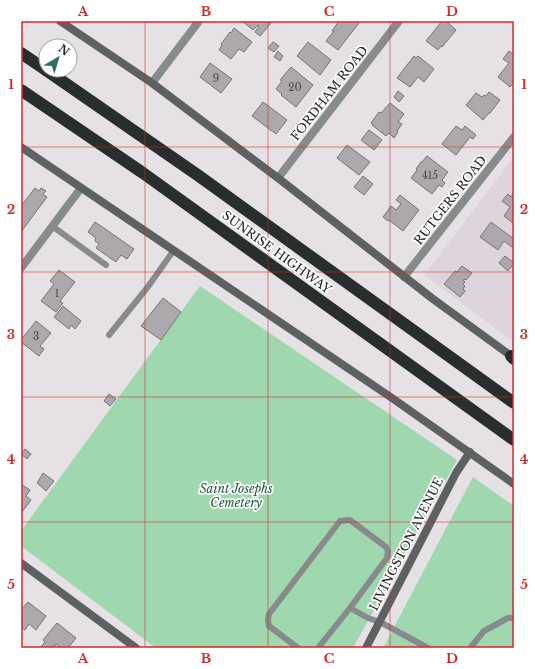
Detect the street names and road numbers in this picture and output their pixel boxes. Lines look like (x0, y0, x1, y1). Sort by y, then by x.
street label: FORDHAM ROAD (287, 43, 371, 143)
street label: RUTGERS ROAD (411, 152, 489, 248)
street label: SUNRISE HIGHWAY (220, 207, 335, 297)
street label: LIVINGSTON AVENUE (366, 475, 446, 613)

